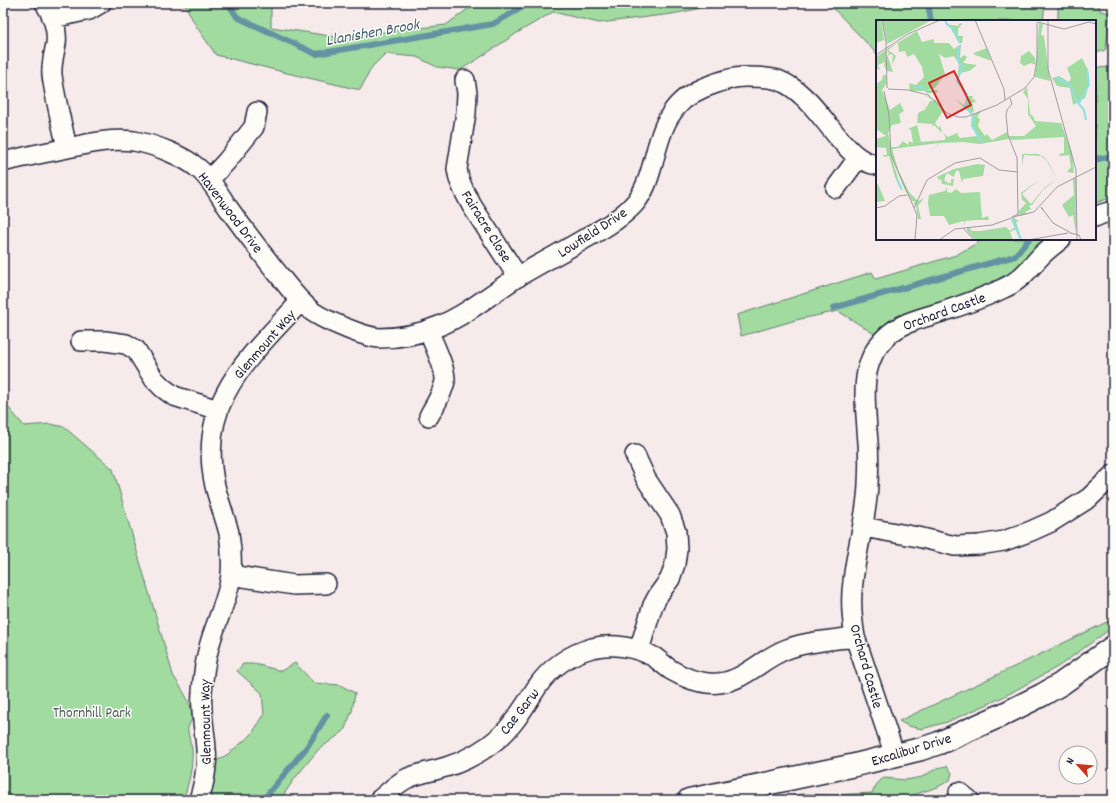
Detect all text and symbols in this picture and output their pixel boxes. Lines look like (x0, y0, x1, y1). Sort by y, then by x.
water label: Llanishen Brook (324, 14, 422, 53)
inset map (876, 20, 1096, 240)
street label: Havenwood Drive (191, 168, 268, 259)
street label: Fairacre Close (454, 187, 516, 268)
street label: Lowfield Drive (554, 203, 633, 264)
street label: Orchard Castle (900, 288, 990, 338)
street label: Glenmount Way (229, 305, 303, 385)
street label: Orchard Castle (843, 622, 888, 712)
street label: Glenmount Way (195, 678, 219, 765)
street label: Cae Garw (495, 684, 546, 740)
park label: Thornhill Park (53, 703, 131, 725)
street label: Excalibur Drive (869, 728, 955, 774)
north arrow (1058, 745, 1098, 785)
text: N (1063, 755, 1079, 767)

